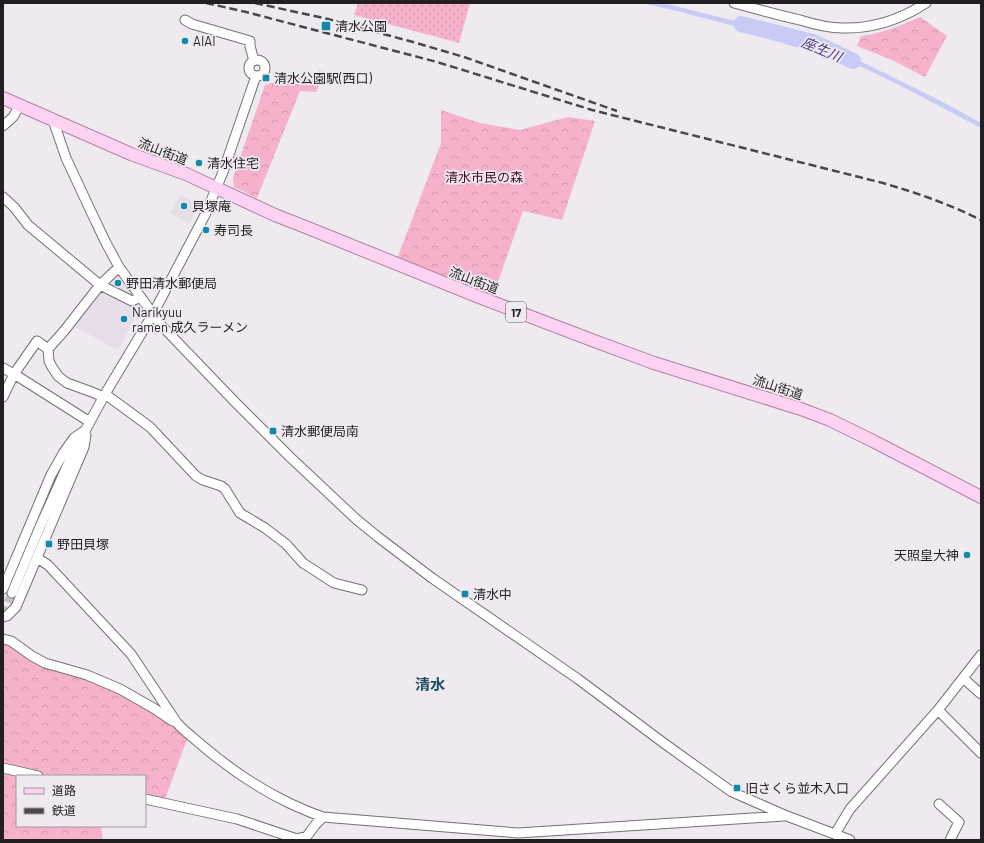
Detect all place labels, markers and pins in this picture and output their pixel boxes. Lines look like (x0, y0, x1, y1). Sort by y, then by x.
place label: 清水公園 (335, 18, 387, 34)
marker: 清水公園 (320, 20, 332, 32)
place label: AIAI (193, 33, 216, 49)
marker: AIAI (180, 36, 190, 46)
place label: 清水公園駅(西口) (274, 70, 372, 86)
marker: 清水公園駅(西口) (261, 73, 271, 83)
place label: 清水住宅 (207, 155, 259, 171)
marker: 清水住宅 (194, 158, 204, 168)
place label: 貝塚庵 (192, 198, 231, 214)
marker: 貝塚庵 (179, 201, 189, 211)
place label: 寿司長 (214, 222, 253, 238)
marker: 寿司長 (201, 225, 211, 235)
place label: 野田清水郵便局 (126, 275, 217, 291)
marker: 野田清水郵便局 (113, 278, 123, 288)
place label: Narikyuu ramen 成久ラーメン (132, 304, 248, 335)
marker: Narikyuu ramen 成久ラーメン (119, 314, 129, 324)
place label: 清水郵便局南 (281, 423, 359, 439)
marker: 清水郵便局南 (268, 426, 278, 436)
place label: 野田貝塚 (57, 536, 109, 552)
marker: 野田貝塚 (44, 539, 54, 549)
place label: 天照皇大神 (894, 547, 959, 563)
marker: 天照皇大神 (962, 550, 972, 560)
place label: 清水中 (473, 586, 512, 602)
marker: 清水中 (460, 589, 470, 599)
place label: 旧さくら並木入口 (745, 780, 849, 796)
marker: 旧さくら並木入口 (732, 783, 742, 793)

